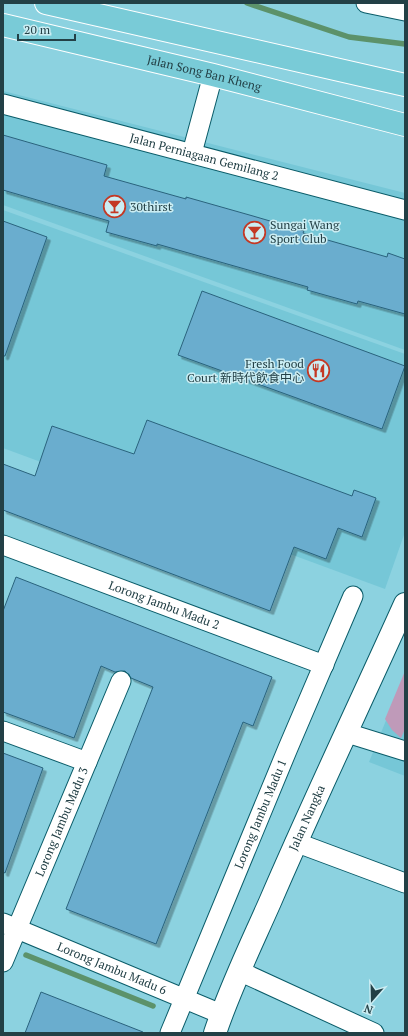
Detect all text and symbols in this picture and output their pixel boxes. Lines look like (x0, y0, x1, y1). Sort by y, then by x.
scale bar (18, 16, 75, 42)
text: 20 m (24, 22, 51, 37)
street label: Jalan Song Ban Kheng (146, 52, 264, 94)
street label: Jalan Perniagaan Gemilang 2 (128, 130, 280, 183)
bar icon: 30thirst (101, 194, 127, 220)
place label: 30thirst (130, 199, 173, 214)
place label: Sungai Wang Sport Club (270, 217, 340, 246)
bar icon: Sungai Wang Sport Club (242, 219, 268, 245)
place label: Fresh Food Court 新時代飲食中心 (187, 356, 304, 385)
restaurant icon: Fresh Food Court 新時代飲食中心 (306, 358, 332, 384)
street label: Lorong Jambu Madu 2 (107, 577, 222, 632)
street label: Lorong Jambu Madu 1 (231, 757, 290, 871)
street label: Lorong Jambu Madu 3 (32, 765, 91, 879)
street label: Jalan Nangka (285, 783, 328, 853)
street label: Lorong Jambu Madu 6 (55, 939, 170, 998)
north arrow (352, 980, 392, 1020)
text: N (362, 1001, 375, 1017)

